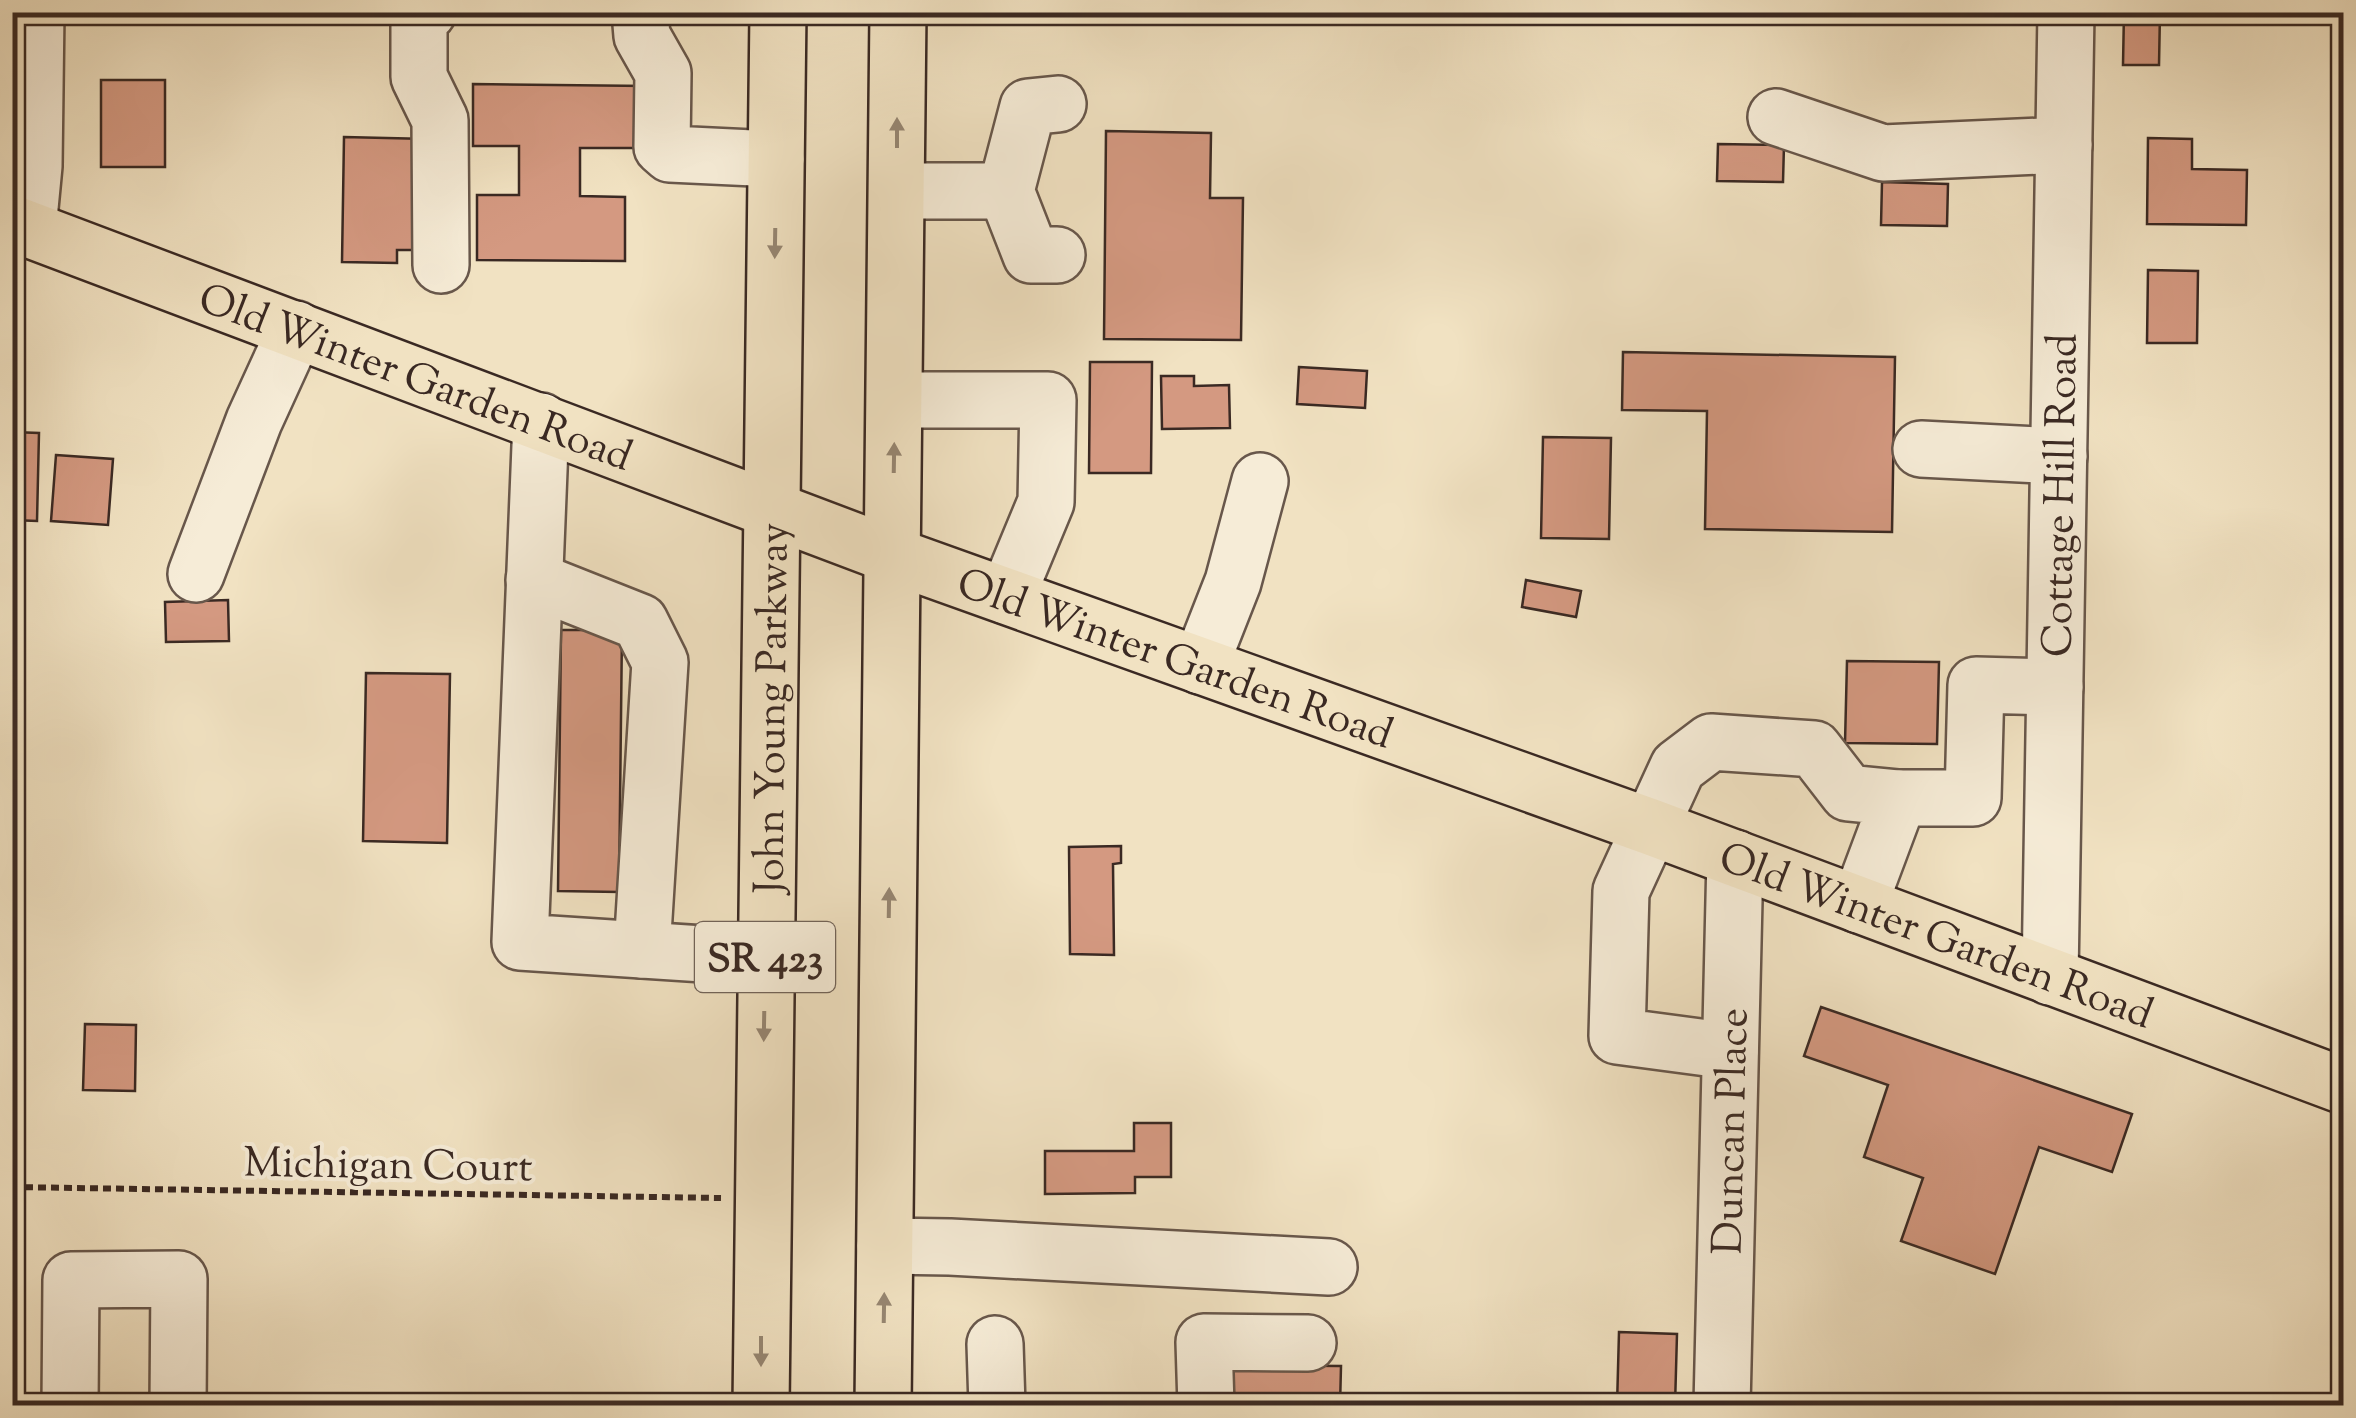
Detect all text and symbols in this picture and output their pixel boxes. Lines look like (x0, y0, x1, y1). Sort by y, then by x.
one-way arrow (889, 117, 905, 149)
one-way arrow (766, 228, 782, 260)
street label: Old Winter Garden Road (189, 271, 640, 489)
street label: Cottage Hill Road (2030, 333, 2096, 658)
one-way arrow (886, 442, 902, 474)
street label: John Young Parkway (742, 522, 807, 896)
street label: Old Winter Garden Road (948, 556, 1400, 767)
street label: Old Winter Garden Road (1710, 830, 2161, 1047)
one-way arrow (882, 886, 898, 918)
road number: SR 423 (695, 922, 835, 992)
street label: Duncan Place (1701, 1007, 1766, 1255)
one-way arrow (756, 1010, 772, 1042)
street label: Michigan Court (243, 1135, 533, 1201)
one-way arrow (876, 1292, 892, 1324)
one-way arrow (753, 1335, 769, 1367)

